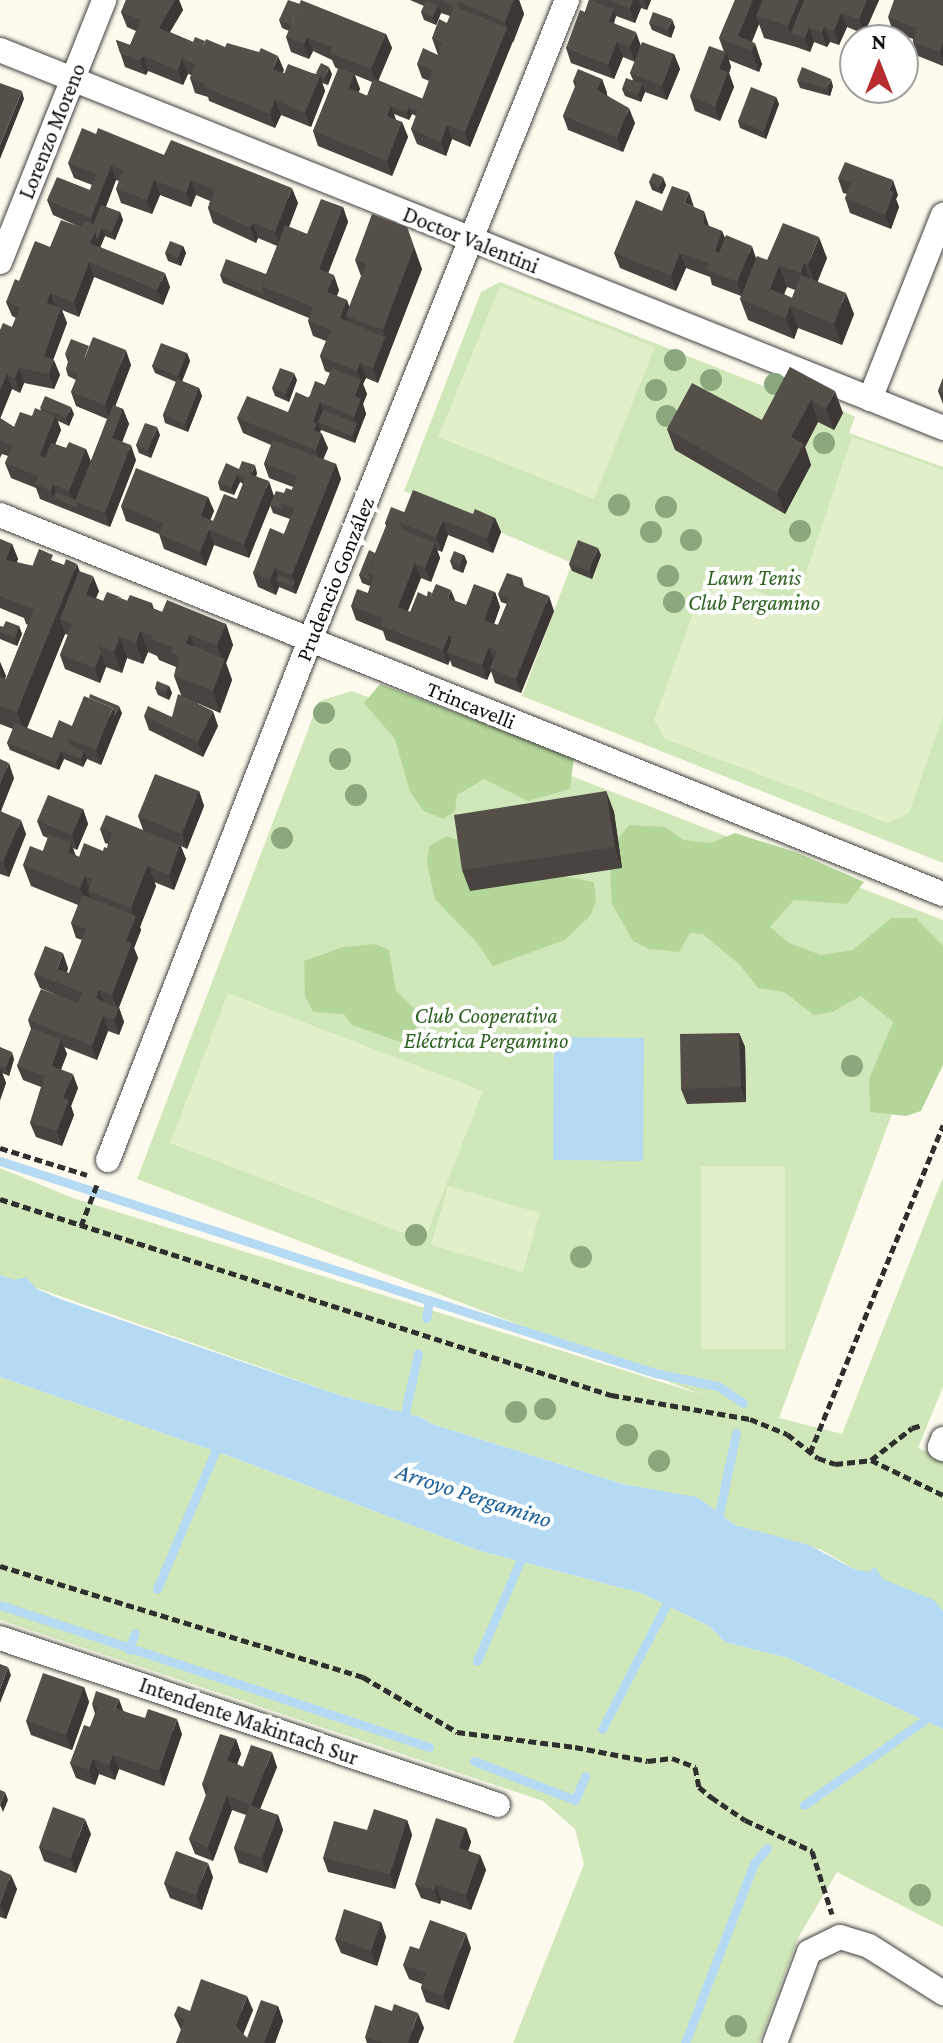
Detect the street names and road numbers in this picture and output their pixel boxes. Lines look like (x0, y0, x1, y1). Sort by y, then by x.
street label: Lorenzo Moreno (13, 59, 91, 203)
street label: Doctor Valentini (399, 201, 543, 279)
street label: Prudencio González (290, 493, 380, 665)
street label: Trincavelli (423, 675, 519, 735)
street label: Intendente Makintach Sur (136, 1671, 362, 1771)

